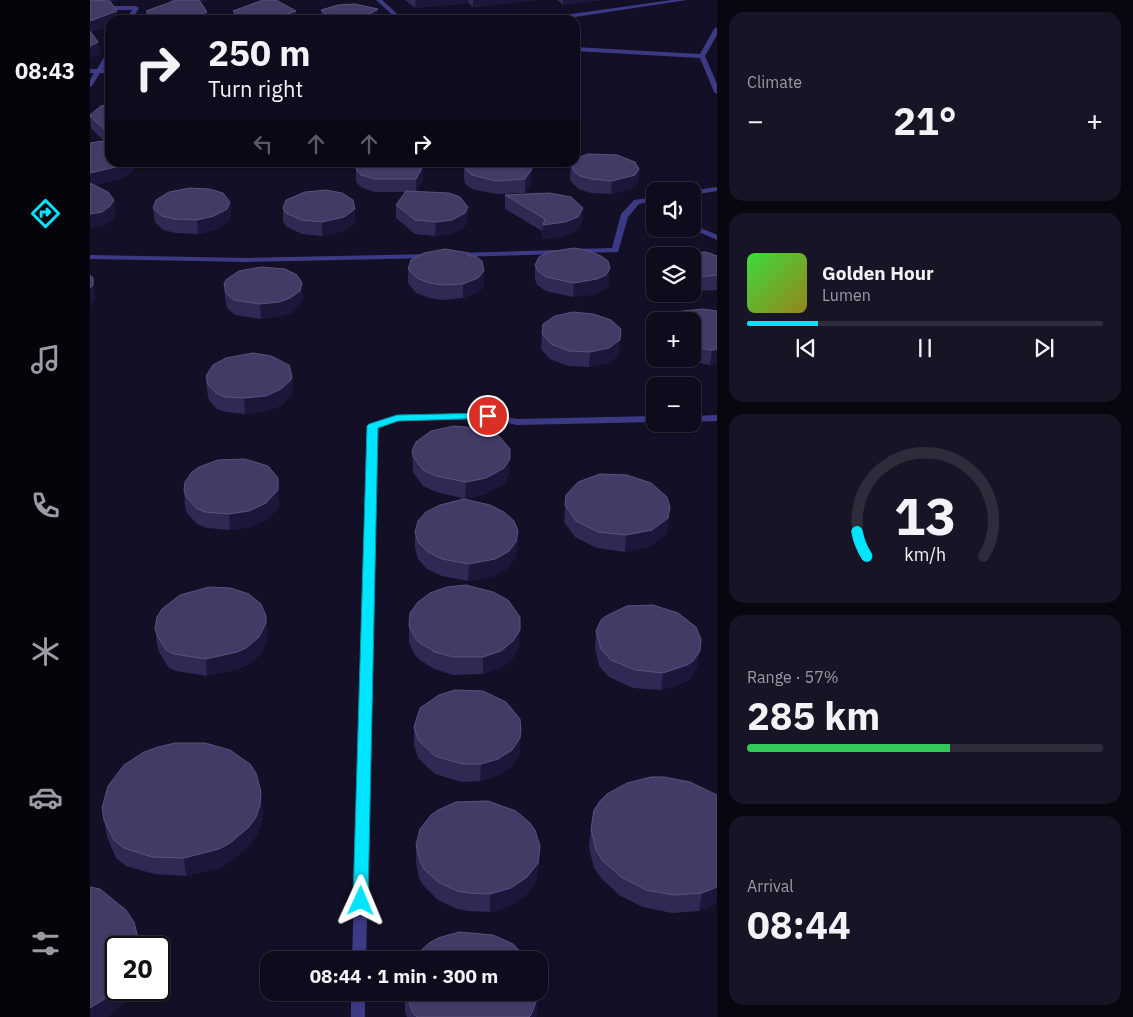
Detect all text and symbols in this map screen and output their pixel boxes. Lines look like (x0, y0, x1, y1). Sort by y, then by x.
text: 250 m (208, 30, 311, 76)
icon: right (125, 35, 190, 100)
text: 08:43 (15, 56, 75, 85)
text: Climate (747, 72, 802, 92)
text: Turn right (208, 74, 303, 103)
text: 21° (893, 96, 957, 145)
text: − (747, 102, 764, 139)
text: + (1086, 102, 1103, 139)
icon: left (249, 130, 277, 158)
icon: ahead (302, 130, 330, 158)
icon: ahead (355, 130, 383, 158)
icon: right (408, 130, 436, 158)
map controls (646, 182, 701, 432)
button: sound (646, 182, 701, 237)
icon: directions (28, 196, 63, 231)
button: layers (646, 247, 701, 302)
text: Golden Hour (822, 261, 934, 285)
text: Lumen (822, 285, 871, 305)
button: + (646, 312, 701, 367)
icon: previous (792, 334, 820, 362)
icon: pause (911, 334, 939, 362)
icon: next (1030, 334, 1058, 362)
icon: music (28, 342, 63, 377)
button: − (646, 377, 701, 432)
pin (467, 395, 509, 437)
icon: arrive (474, 402, 502, 430)
text: 13 (894, 482, 956, 549)
icon: phone (28, 488, 63, 523)
text: km/h (904, 543, 946, 566)
icon: climate (28, 634, 63, 669)
text: Range · 57% (747, 667, 839, 687)
text: 285 km (747, 691, 880, 740)
icon: car (28, 780, 63, 815)
position arrow (334, 874, 386, 926)
text: Arrival (747, 876, 794, 896)
text: 08:44 (747, 900, 851, 949)
icon: filters (28, 926, 63, 961)
speed limit sign: 20 (105, 936, 170, 1001)
text: 08:44 · 1 min · 300 m (310, 964, 498, 988)

